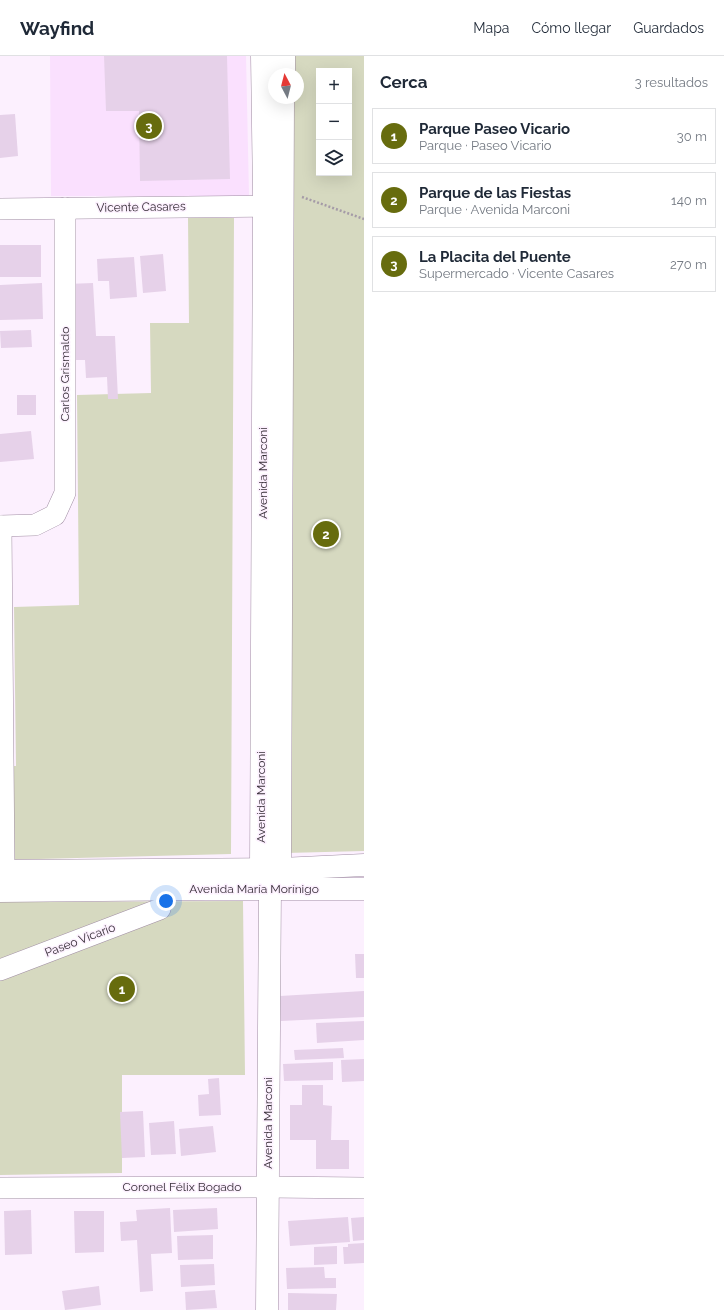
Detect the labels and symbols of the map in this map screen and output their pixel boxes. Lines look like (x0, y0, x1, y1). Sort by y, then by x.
north arrow (268, 68, 304, 104)
pin: 3 (136, 111, 162, 141)
street label: Vicente Casares (96, 199, 186, 215)
street label: Carlos Grismaldo (58, 327, 72, 421)
street label: Avenida Marconi (256, 427, 270, 519)
pin: 2 (313, 519, 339, 549)
street label: Avenida Marconi (254, 751, 268, 843)
street label: Avenida María Morínigo (189, 882, 319, 896)
your location (156, 891, 176, 911)
street label: Paseo Vicario (43, 920, 117, 960)
pin: 1 (109, 974, 135, 1004)
street label: Avenida Marconi (261, 1077, 275, 1169)
street label: Coronel Félix Bogado (123, 1180, 241, 1194)

